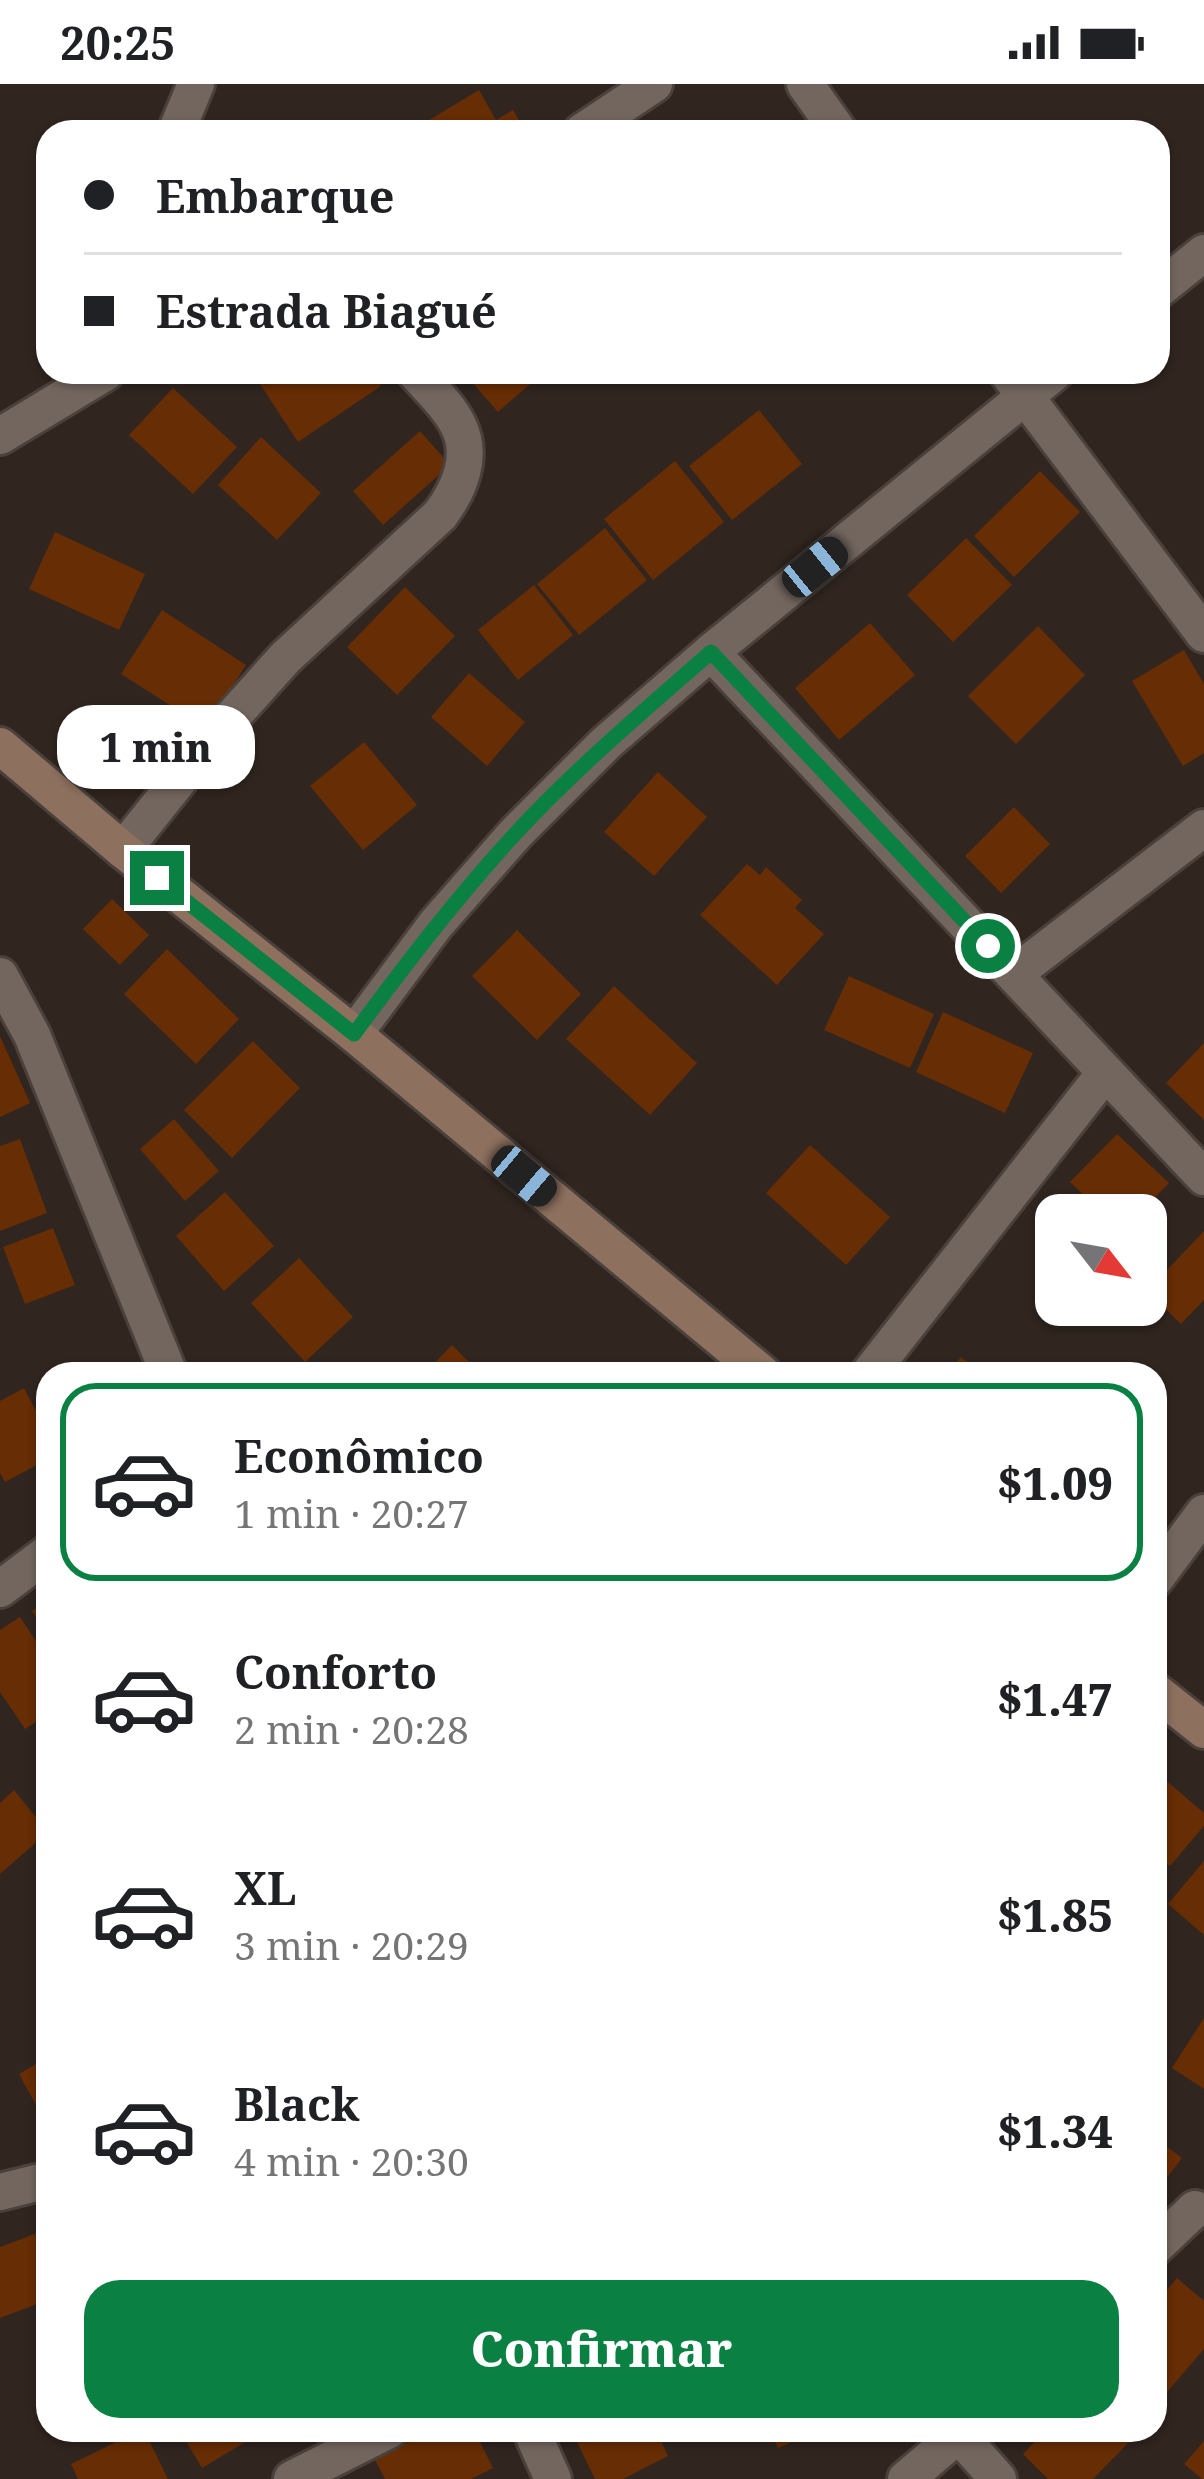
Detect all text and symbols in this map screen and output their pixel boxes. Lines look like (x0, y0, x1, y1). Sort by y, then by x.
text: 20:25 (60, 12, 175, 73)
text: Embarque (156, 165, 394, 226)
text: Estrada Biagué (156, 280, 497, 341)
car (776, 530, 854, 604)
callout: 1 min (58, 704, 256, 788)
text: 1 min (100, 720, 212, 773)
route end (130, 851, 184, 905)
route start (961, 919, 1015, 973)
car (485, 1139, 563, 1213)
north arrow (1035, 1194, 1167, 1326)
map controls (1035, 1194, 1167, 1326)
text: Econômico (234, 1425, 484, 1486)
icon: car (90, 1428, 198, 1536)
text: $1.09 (997, 1452, 1113, 1513)
text: 1 min · 20:27 (234, 1486, 469, 1539)
text: Conforto (234, 1641, 437, 1702)
icon: car (90, 1644, 198, 1752)
text: $1.47 (997, 1668, 1113, 1729)
text: 2 min · 20:28 (234, 1702, 469, 1755)
text: XL (234, 1857, 296, 1918)
icon: car (90, 1860, 198, 1968)
text: $1.85 (997, 1884, 1113, 1945)
text: 3 min · 20:29 (234, 1918, 469, 1971)
text: Black (234, 2073, 359, 2134)
icon: car (90, 2076, 198, 2184)
text: $1.34 (997, 2100, 1113, 2161)
text: 4 min · 20:30 (234, 2134, 469, 2187)
button: Confirmar (84, 2280, 1119, 2418)

